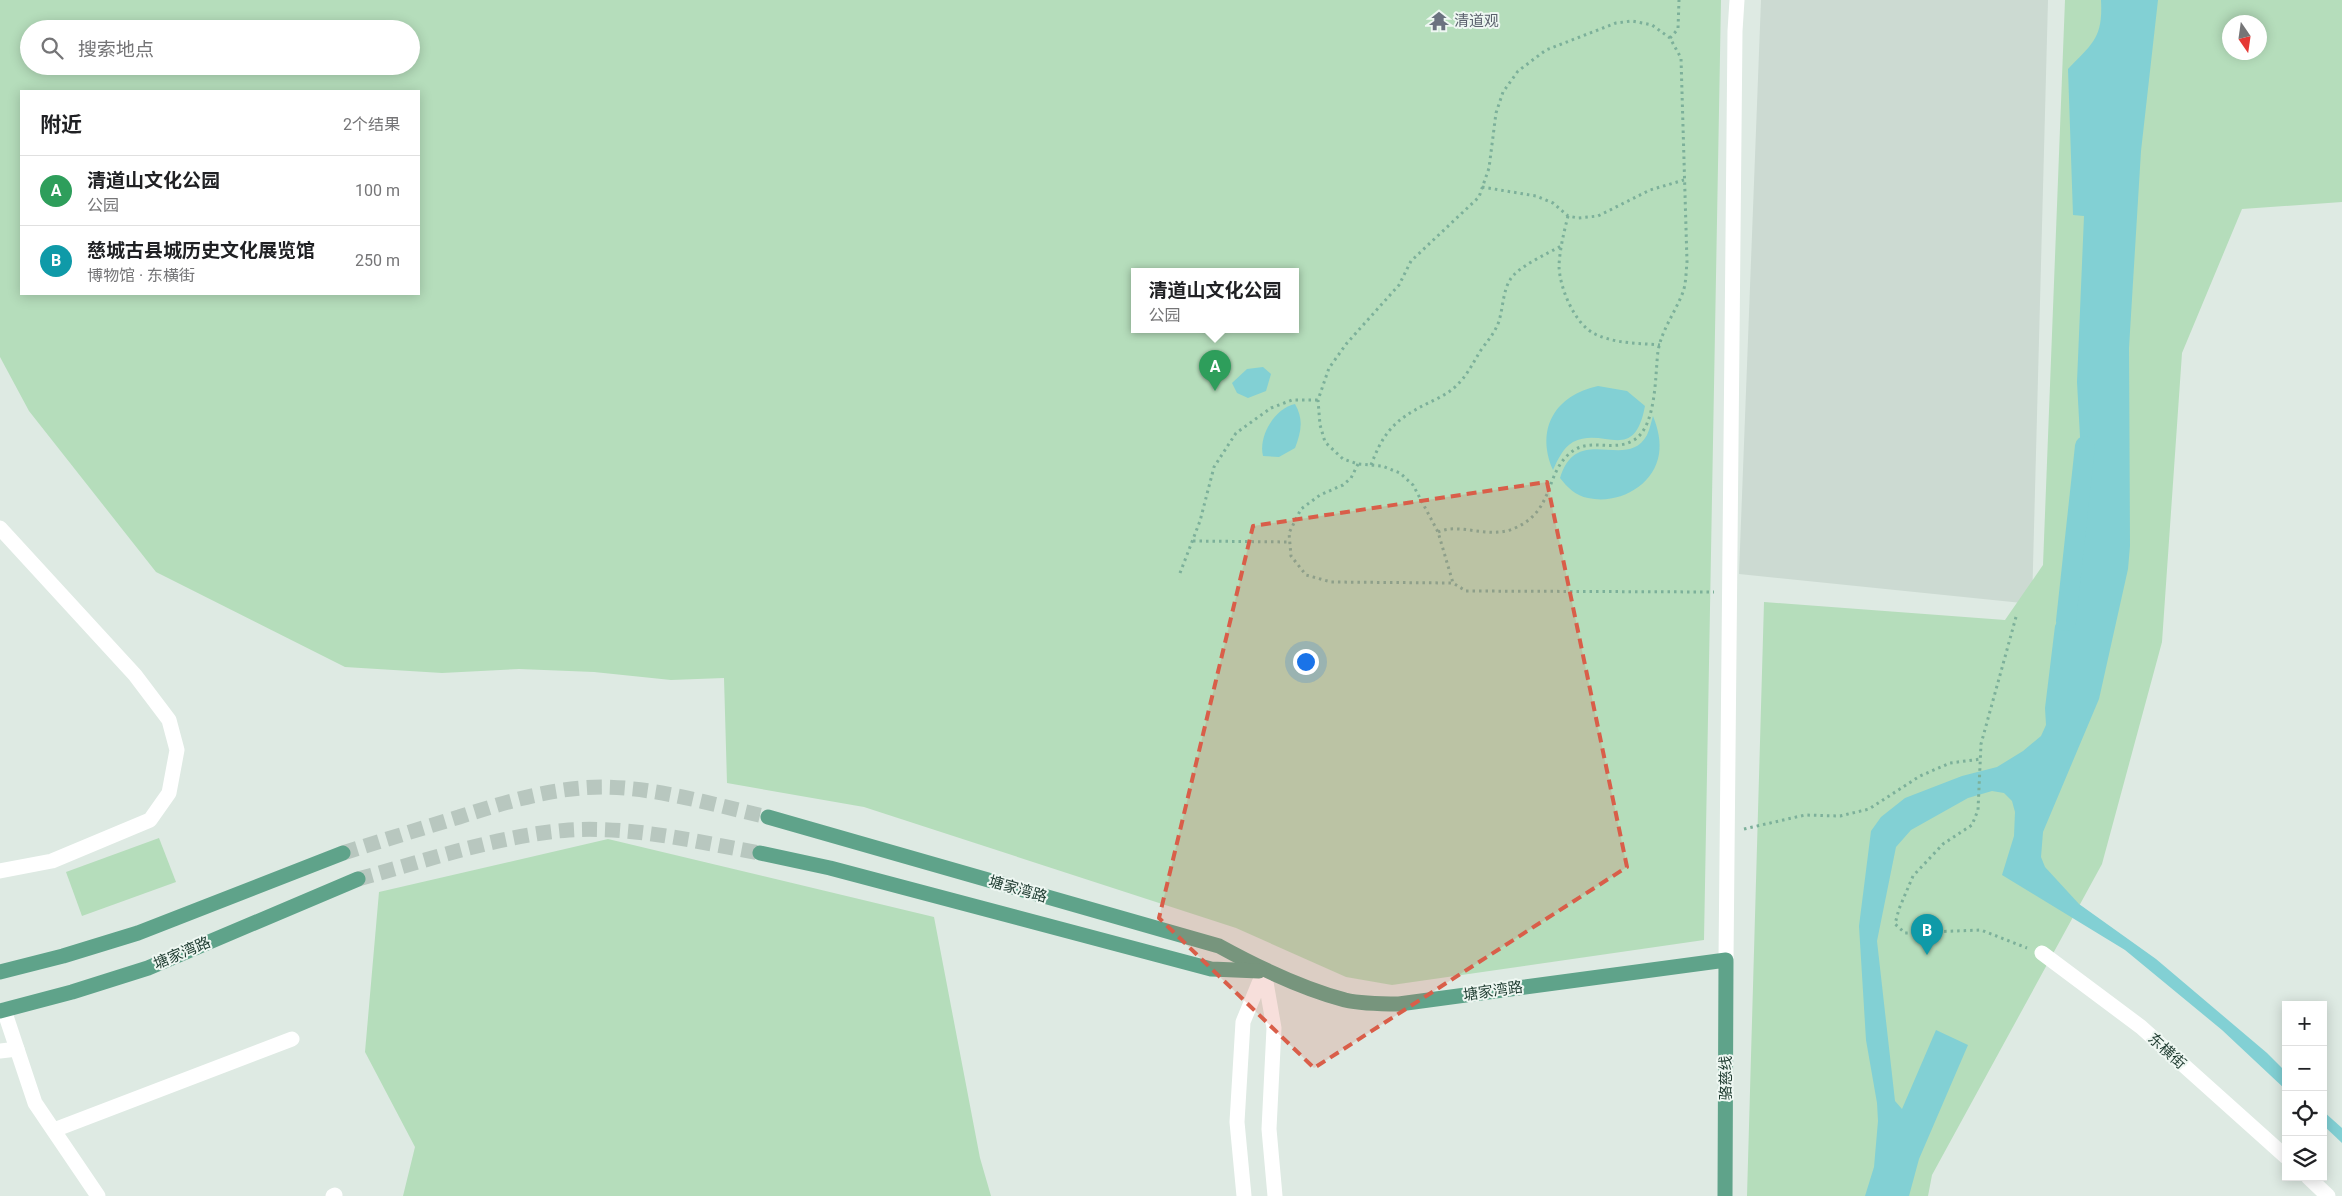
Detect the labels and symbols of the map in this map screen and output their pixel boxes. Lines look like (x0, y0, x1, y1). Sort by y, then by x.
temple icon: 清道观 (1428, 10, 1450, 32)
place label: 清道观 (1454, 12, 1499, 30)
north arrow (2222, 15, 2267, 60)
pin: A (1199, 350, 1231, 391)
your location (1293, 649, 1319, 675)
street label: 塘家湾路 (987, 872, 1049, 906)
pin: B (1911, 914, 1943, 955)
street label: 塘家湾路 (151, 933, 213, 973)
street label: 塘家湾路 (1462, 978, 1524, 1004)
street label: 东横街 (2144, 1029, 2190, 1073)
street label: 骆慈线 (1717, 1055, 1735, 1101)

